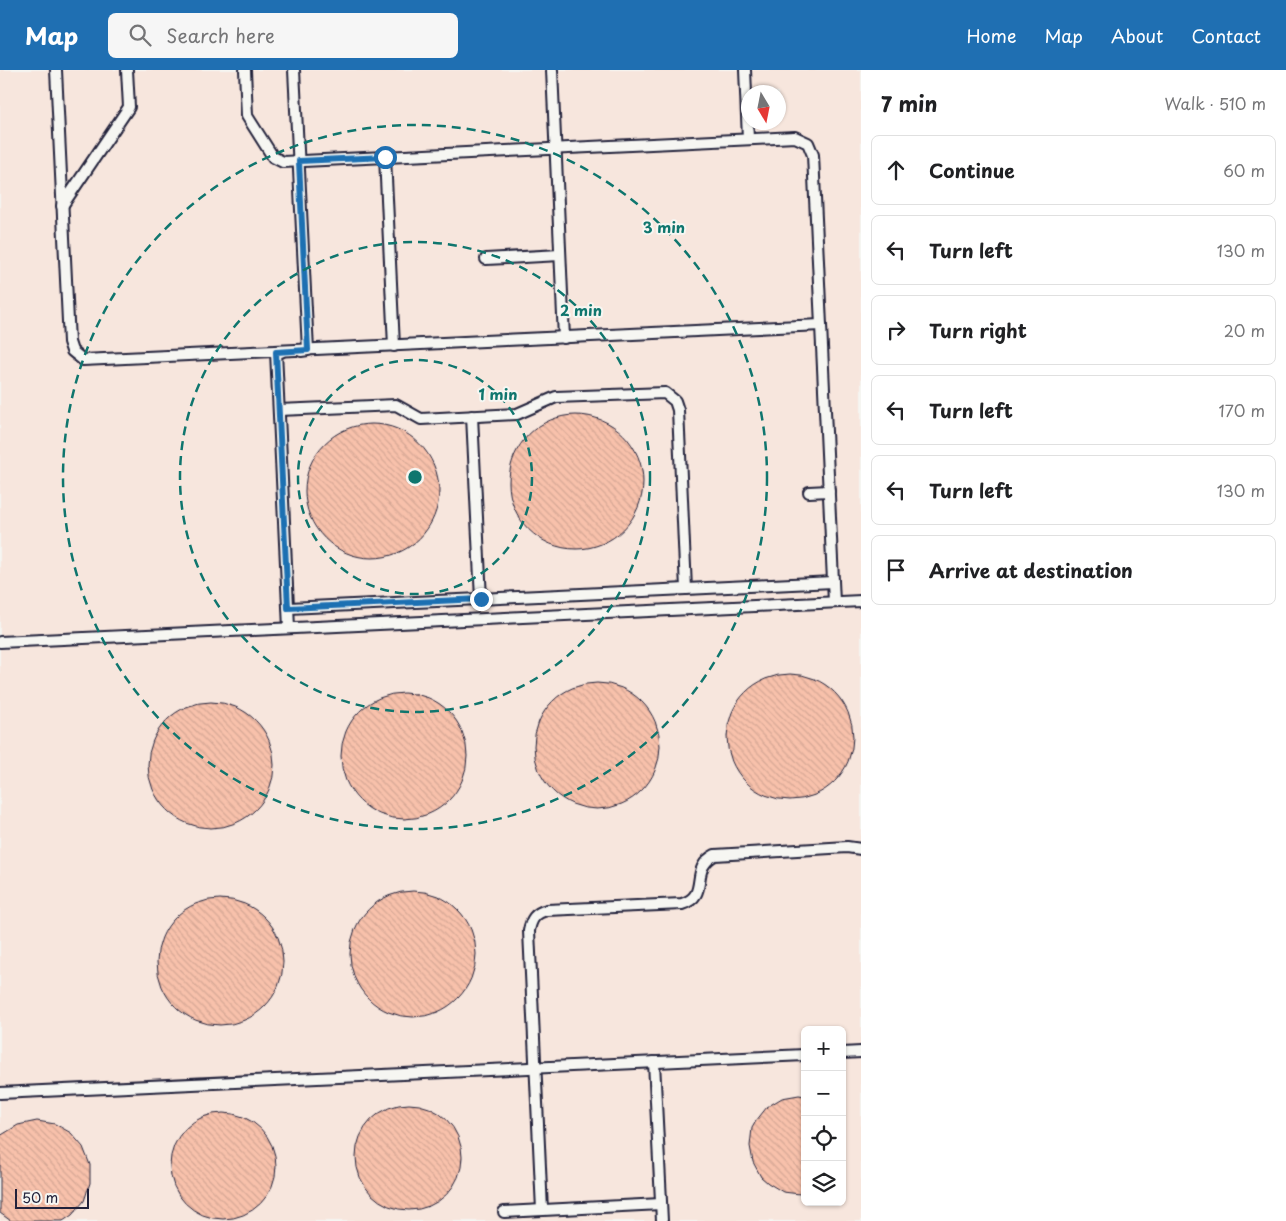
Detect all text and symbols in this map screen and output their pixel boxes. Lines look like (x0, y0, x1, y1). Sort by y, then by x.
search box (108, 13, 458, 58)
text: Map (25, 17, 78, 53)
icon: search (126, 21, 154, 49)
text: Search here (166, 21, 275, 49)
text: Home (966, 22, 1016, 49)
text: Map (1044, 22, 1083, 49)
text: About (1111, 22, 1163, 49)
text: Contact (1191, 22, 1261, 49)
north arrow (741, 85, 786, 130)
text: 7 min (881, 87, 937, 119)
text: Walk · 510 m (1164, 91, 1266, 115)
route start (374, 146, 397, 169)
icon: ahead (882, 156, 910, 184)
text: Continue (929, 156, 1015, 184)
text: 60 m (1223, 158, 1265, 182)
text: 3 min (643, 215, 685, 238)
icon: left (882, 236, 910, 264)
text: Turn left (929, 236, 1013, 264)
text: 130 m (1217, 238, 1265, 262)
text: 2 min (560, 298, 602, 321)
icon: right (882, 316, 910, 344)
text: Turn right (929, 316, 1027, 344)
text: 20 m (1224, 318, 1265, 342)
text: 1 min (479, 382, 517, 405)
icon: left (882, 396, 910, 424)
text: Turn left (929, 396, 1013, 424)
text: 170 m (1219, 398, 1265, 422)
centre of rings (406, 468, 424, 486)
icon: left (882, 476, 910, 504)
text: Turn left (929, 476, 1013, 504)
text: 130 m (1217, 478, 1265, 502)
icon: arrive (882, 556, 910, 584)
text: Arrive at destination (929, 556, 1133, 584)
route end (470, 588, 493, 611)
map controls (801, 1026, 846, 1206)
button: + (801, 1026, 846, 1071)
button: − (801, 1071, 846, 1116)
button: locate (801, 1116, 846, 1161)
button: layers (801, 1161, 846, 1206)
scale bar (15, 1186, 89, 1209)
text: 50 m (22, 1187, 58, 1208)

